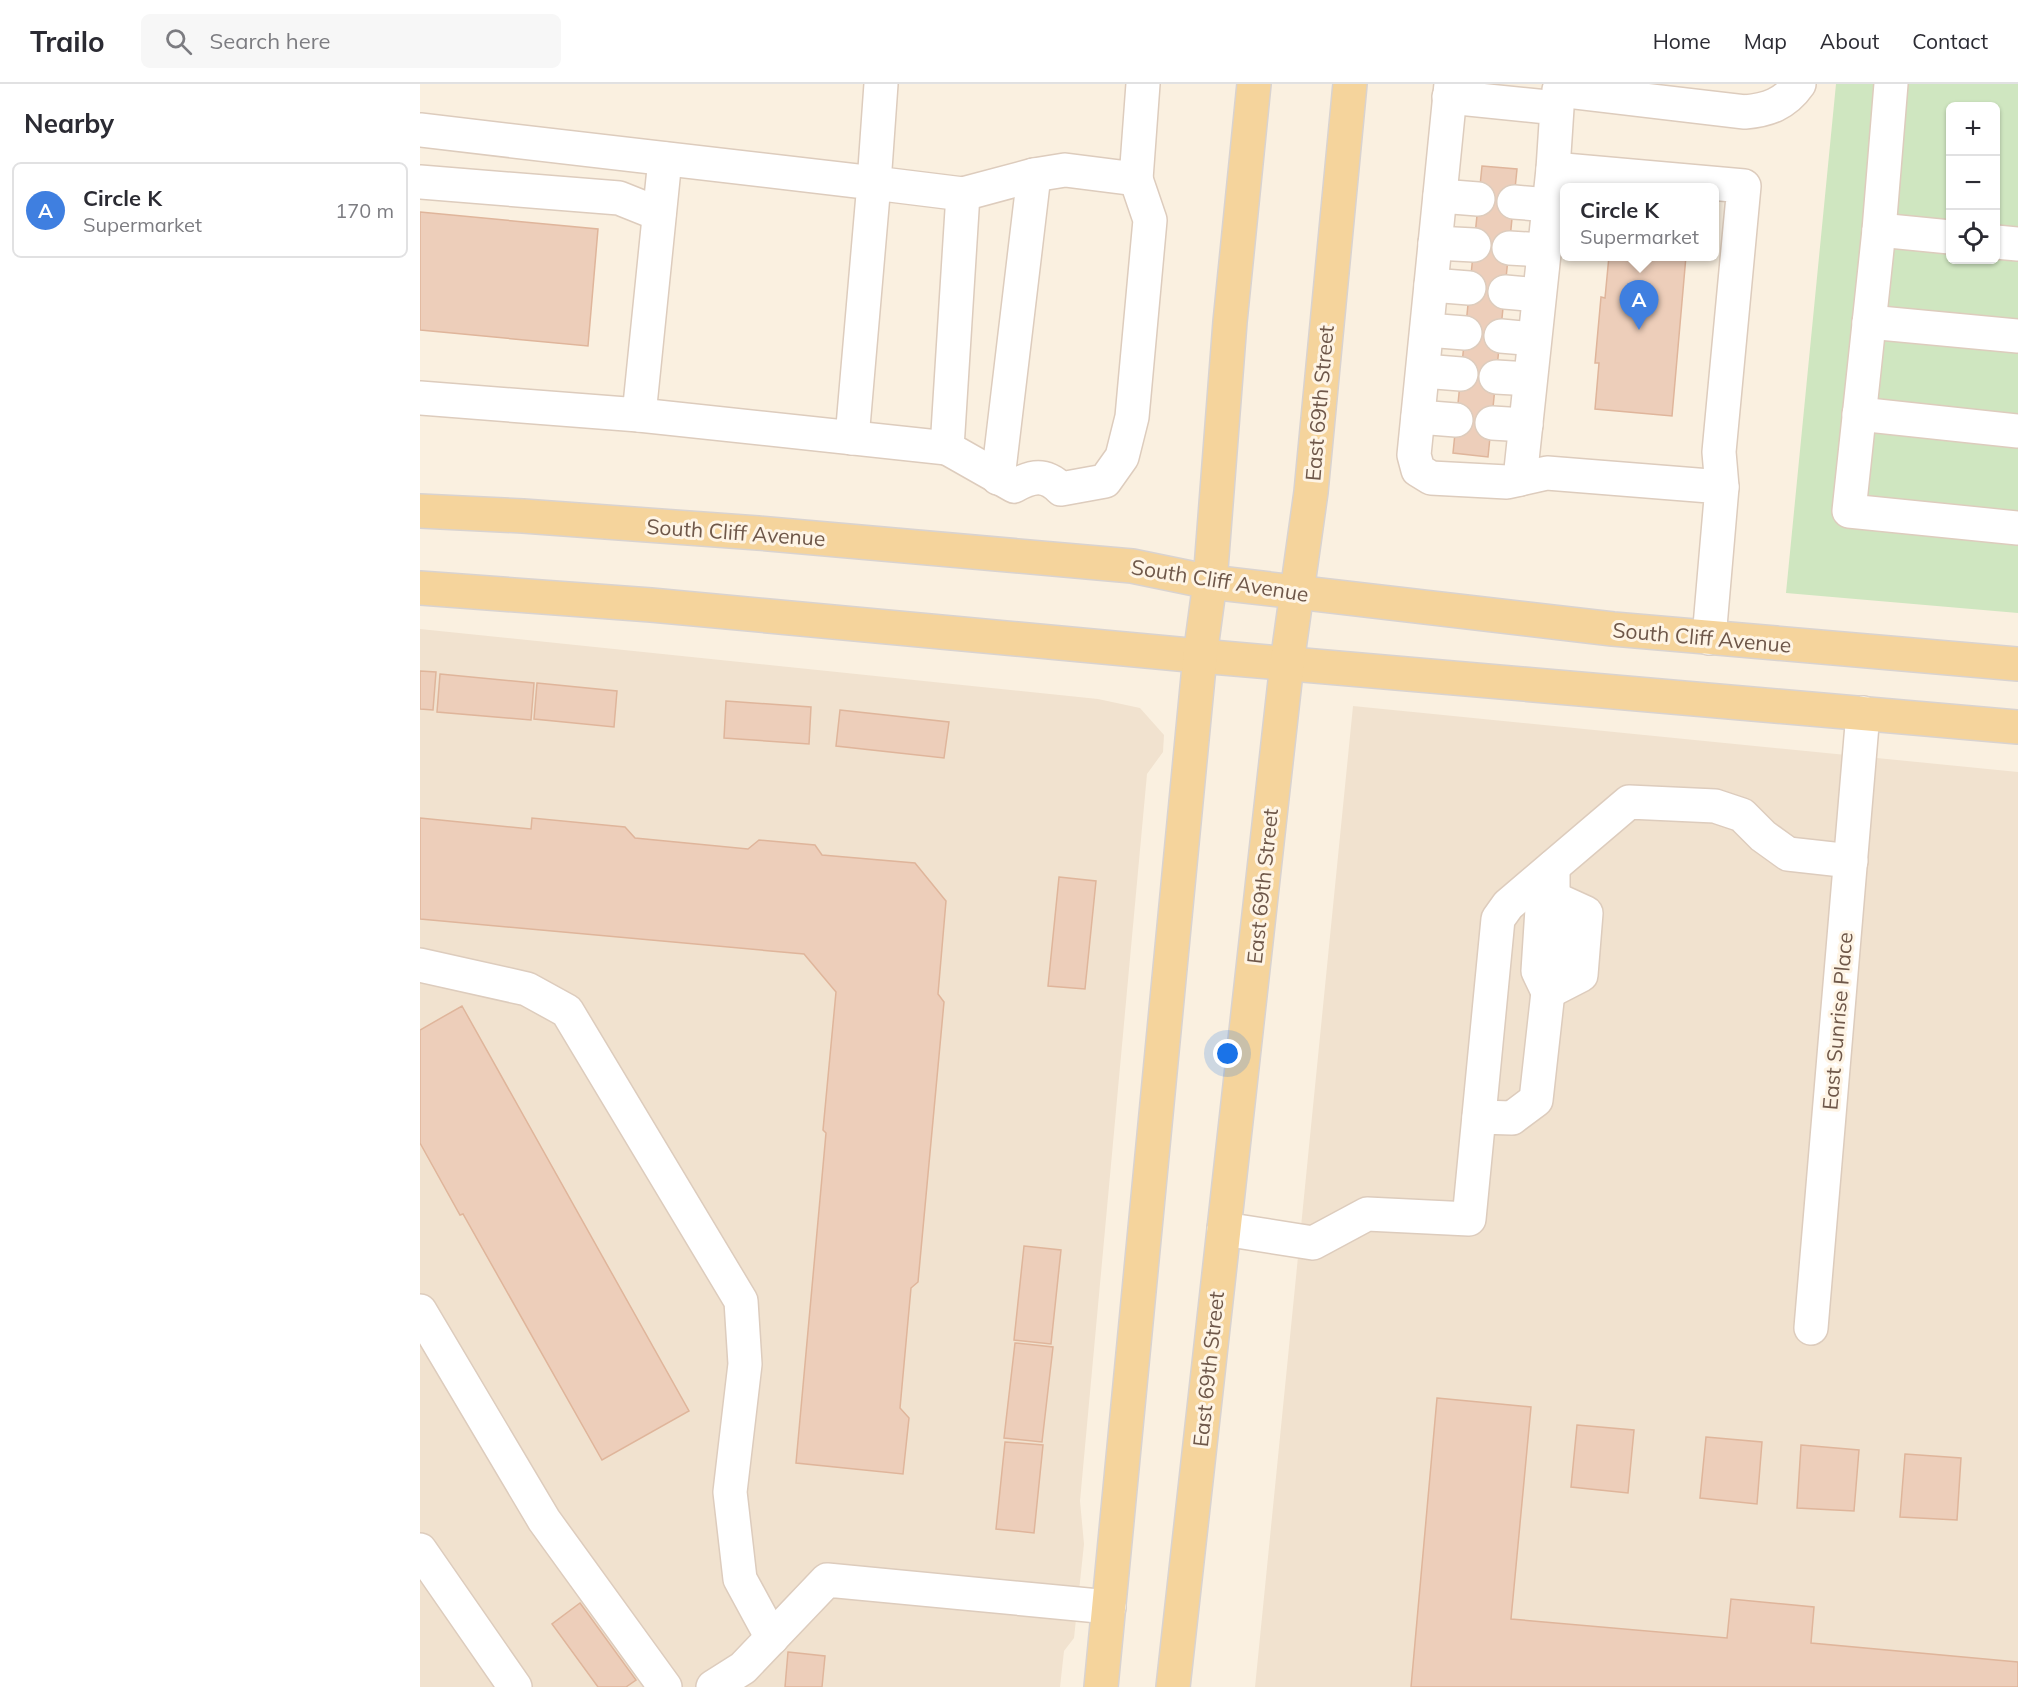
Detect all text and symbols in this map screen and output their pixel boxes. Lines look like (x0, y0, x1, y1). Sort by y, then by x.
search box (141, 14, 561, 68)
text: Trailo (30, 24, 105, 59)
icon: search (162, 25, 195, 58)
text: Search here (210, 27, 331, 55)
text: Home (1653, 28, 1711, 54)
text: Map (1744, 28, 1787, 54)
text: About (1820, 28, 1879, 54)
text: Contact (1912, 28, 1988, 54)
map controls (1946, 102, 2000, 264)
button: + (1946, 102, 2000, 156)
text: Nearby (24, 107, 114, 140)
button: − (1946, 156, 2000, 210)
popup (1560, 183, 1719, 261)
text: Circle K (83, 184, 162, 212)
text: Circle K (1580, 196, 1659, 224)
text: A (38, 198, 53, 223)
text: 170 m (335, 198, 394, 223)
button: locate (1946, 210, 2000, 264)
text: Supermarket (83, 212, 202, 237)
text: Supermarket (1580, 224, 1699, 249)
pin: A (1620, 280, 1658, 330)
street label: East 69th Street (1299, 324, 1339, 482)
street label: South Cliff Avenue (646, 513, 826, 551)
street label: South Cliff Avenue (1129, 553, 1311, 607)
street label: South Cliff Avenue (1612, 616, 1792, 658)
street label: East 69th Street (1241, 807, 1283, 965)
street label: East Sunrise Place (1816, 931, 1858, 1111)
your location (1213, 1039, 1242, 1068)
street label: East 69th Street (1187, 1290, 1229, 1448)

